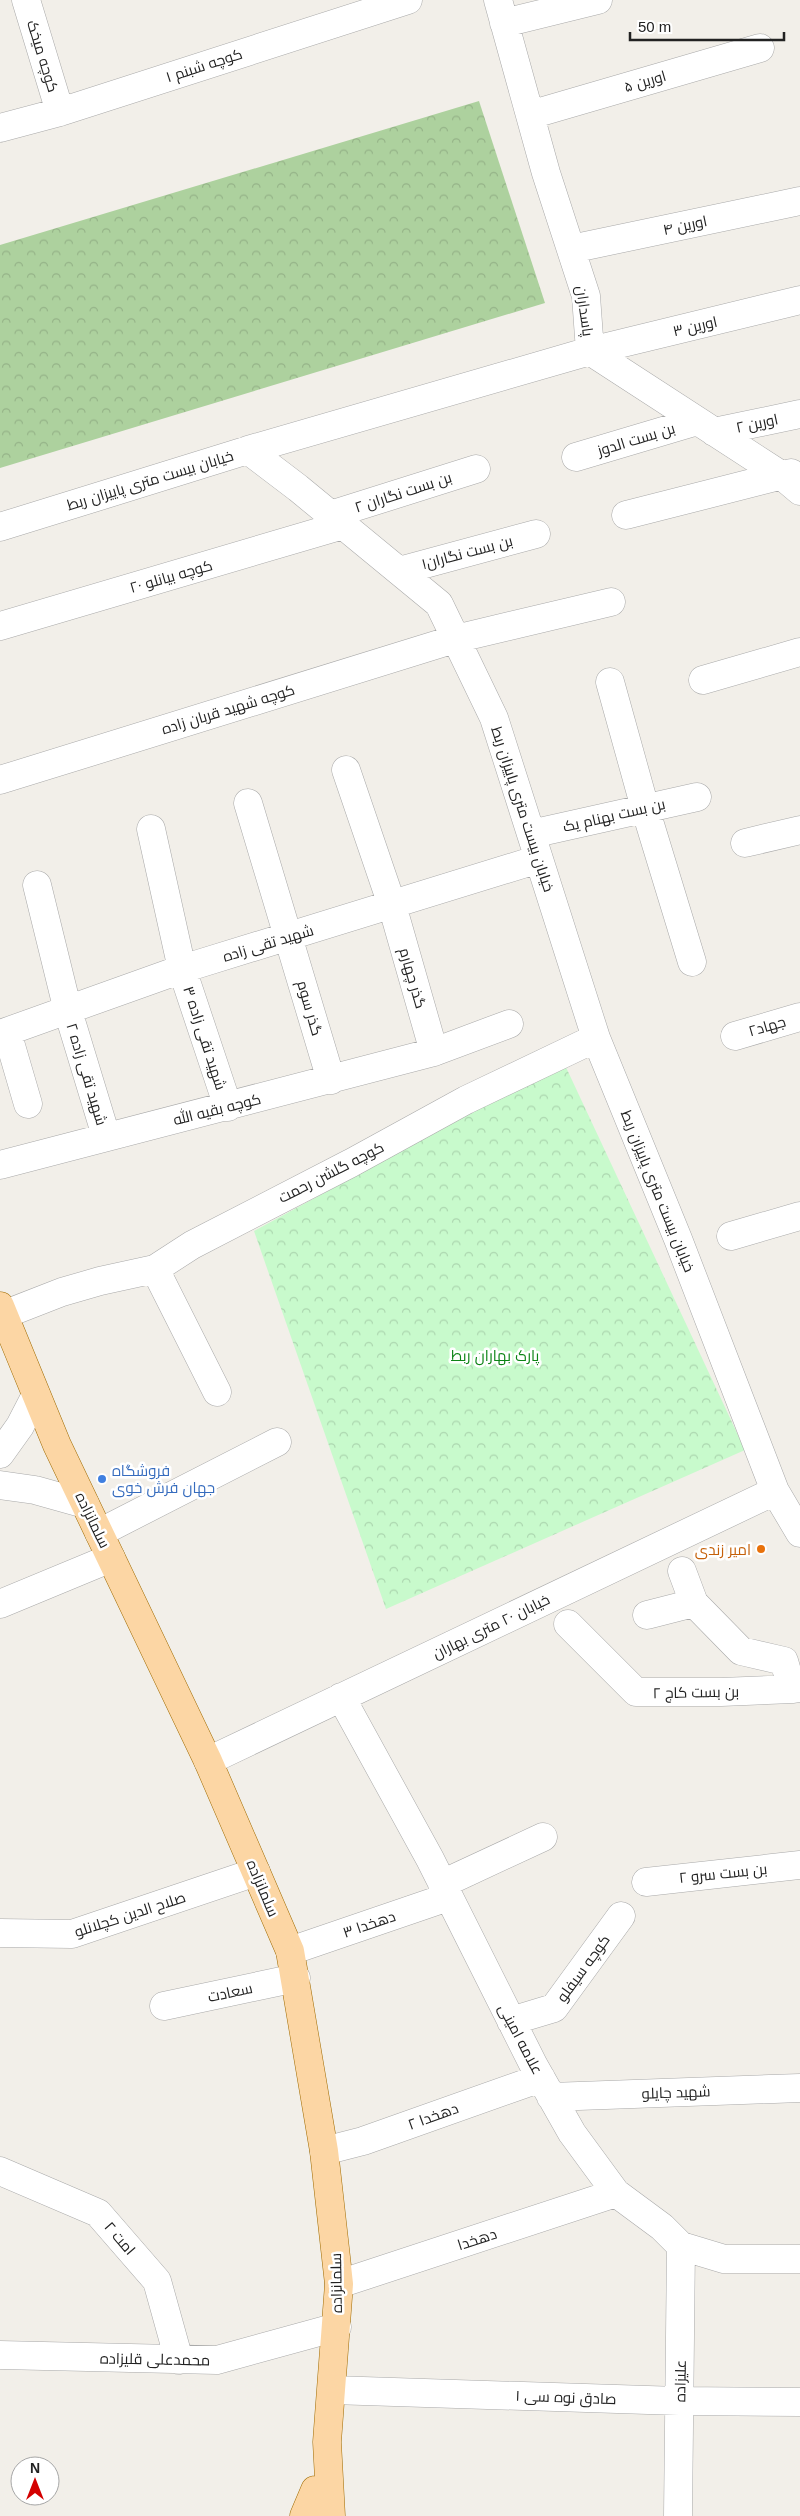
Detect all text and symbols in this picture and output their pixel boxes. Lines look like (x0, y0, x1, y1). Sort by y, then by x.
scale bar (630, 10, 784, 42)
street label: کوچه میخک (22, 18, 62, 95)
text: 50 m (638, 18, 671, 35)
street label: کوچه شبنم ۱ (164, 45, 245, 87)
street label: اورین ۵ (622, 67, 669, 97)
street label: اورین ۴ (661, 212, 709, 240)
street label: پاسداران (571, 285, 597, 338)
street label: اورین ۳ (671, 313, 719, 341)
street label: اورین ۲ (734, 410, 780, 438)
street label: بن بست الدوز (594, 419, 677, 461)
street label: خیابان بیست متری پاییزان ربط (65, 447, 236, 515)
street label: بن بست نگاران ۲ (352, 468, 454, 518)
street label: بن بست نگاران۱ (420, 532, 515, 574)
street label: کوچه بیانلو ۲۰ (128, 556, 215, 598)
street label: کوچه شهید قربان زاده (159, 681, 297, 739)
street label: خیابان بیست متری پاییزان ربط (486, 724, 558, 895)
street label: بن بست بهنام یک (561, 795, 667, 837)
street label: شهید تقی زاده (221, 921, 316, 967)
street label: گذر چهارم (394, 946, 430, 1011)
street label: گذر سوم (292, 978, 326, 1038)
street label: شهید تقی زاده ۳ (178, 984, 230, 1093)
street label: جهاد۲ (746, 1013, 788, 1041)
street label: شهید تقی زاده ۲ (61, 1021, 111, 1128)
street label: کوچه بقیه الله (171, 1089, 263, 1130)
street label: خیابان بیست متری پاییزان ربط (616, 1108, 698, 1275)
street label: کوچه گلشن رحمت (276, 1138, 387, 1208)
park label: پارک بهاران ربط (451, 1347, 539, 1366)
place label: فروشگاه جهان فرش خوی (112, 1462, 215, 1498)
marker: فروشگاه جهان فرش خوی (96, 1473, 108, 1485)
street label: سلمانزاده (71, 1489, 114, 1551)
place label: امیر زندی (695, 1541, 751, 1560)
marker: امیر زندی (755, 1543, 767, 1555)
street label: خیابان ۲۰ متری بهاران (430, 1590, 553, 1663)
street label: بن بست کاج ۲ (653, 1683, 739, 1704)
street label: سلمانزاده (243, 1857, 283, 1919)
street label: بن بست سرو ۲ (678, 1860, 768, 1888)
street label: صلاح الدین کچلانلو (72, 1888, 189, 1943)
street label: دهخدا ۳ (340, 1907, 398, 1941)
street label: کوچه سیفلو (553, 1931, 615, 2006)
street label: سعادت (206, 1979, 254, 2005)
street label: علامه امینی (494, 2001, 547, 2078)
street label: شهید چایلو (641, 2082, 711, 2104)
street label: دهخدا ۲ (405, 2099, 461, 2133)
street label: امت ۲ (101, 2218, 139, 2258)
street label: دهخدا (455, 2225, 499, 2253)
street label: سلمانزاده (327, 2253, 346, 2313)
street label: محمدعلی قلیزاده (100, 2350, 210, 2370)
street label: علیزاده (671, 2360, 690, 2402)
street label: صادق نوه سی ۱ (515, 2387, 617, 2409)
north arrow (10, 2456, 60, 2506)
text: N (30, 2460, 40, 2476)

